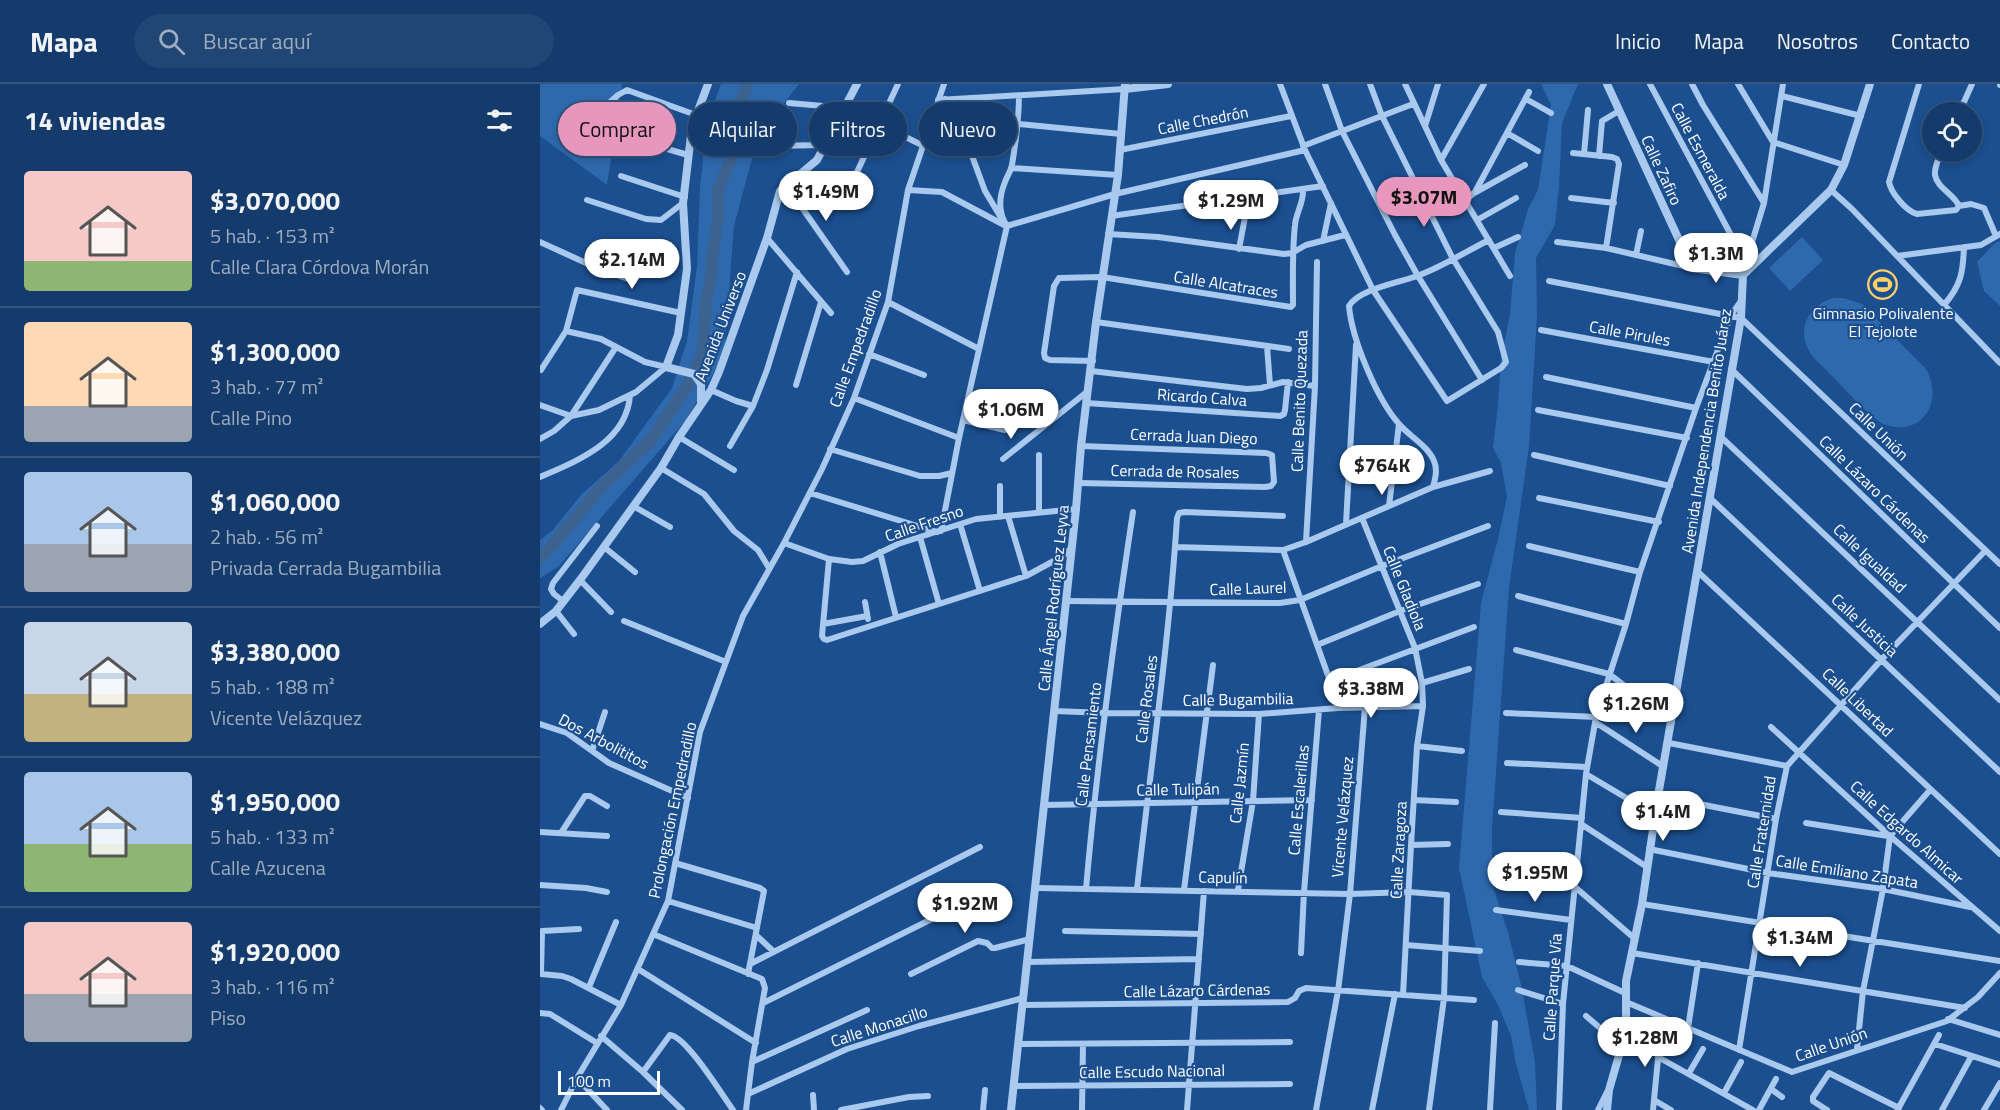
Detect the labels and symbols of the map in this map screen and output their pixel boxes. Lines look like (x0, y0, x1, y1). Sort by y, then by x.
street label: Calle Esmeralda (1665, 98, 1737, 204)
street label: Calle Chedrón (1156, 99, 1250, 141)
street label: Calle Zafiro (1635, 131, 1689, 209)
pin: $1.49M (777, 171, 875, 222)
pin: $3.07M (1375, 177, 1473, 228)
pin: $1.29M (1182, 180, 1280, 231)
pin: $1.3M (1674, 233, 1758, 284)
pin: $2.14M (583, 239, 681, 290)
street label: Calle Alcatraces (1172, 264, 1280, 304)
street label: Avenida Universo (688, 267, 752, 385)
sports icon: Gimnasio Polivalente El Tejolote (1867, 269, 1899, 301)
street label: Calle Empedradillo (822, 286, 888, 410)
place label: Gimnasio Polivalente El Tejolote (1813, 301, 1953, 343)
street label: Avenida Independencia Benito Juárez (1675, 307, 1737, 555)
street label: Calle Pirules (1588, 314, 1672, 352)
street label: Calle Benito Quezada (1285, 329, 1313, 473)
street label: Ricardo Calva (1156, 382, 1248, 412)
pin: $1.06M (962, 389, 1060, 440)
street label: Calle Unión (1844, 396, 1914, 466)
street label: Cerrada Juan Diego (1130, 422, 1258, 450)
street label: Calle Lázaro Cárdenas (1814, 429, 1936, 549)
pin: $764K (1340, 445, 1424, 496)
street label: Cerrada de Rosales (1110, 458, 1240, 484)
street label: Calle Fresno (881, 498, 967, 548)
street label: Calle Ángel Rodríguez Leyva (1031, 504, 1075, 692)
street label: Calle Igualdad (1828, 518, 1912, 598)
street label: Calle Gladiola (1377, 542, 1433, 634)
street label: Calle Laurel (1209, 575, 1287, 601)
street label: Calle Justicia (1826, 588, 1904, 662)
street label: Calle Rosales (1129, 654, 1163, 744)
street label: Calle Libertad (1817, 662, 1899, 742)
pin: $3.38M (1322, 668, 1420, 719)
street label: Calle Pensamiento (1068, 681, 1108, 807)
pin: $1.26M (1587, 683, 1685, 734)
street label: Calle Bugambilia (1182, 686, 1294, 712)
street label: Dos Arbolititos (554, 707, 654, 775)
street label: Prolongación Empedradillo (642, 720, 702, 900)
street label: Calle Jazmín (1223, 741, 1255, 825)
street label: Calle Escalerillas (1281, 744, 1315, 856)
street label: Vicente Velázquez (1325, 755, 1359, 879)
street label: Calle Fraternidad (1740, 774, 1782, 890)
street label: Calle Edgardo Almicar (1845, 774, 1969, 890)
street label: Calle Tulipán (1136, 776, 1220, 802)
pin: $1.4M (1621, 791, 1705, 842)
street label: Calle Zaragoza (1383, 801, 1413, 899)
street label: Calle Emiliano Zapata (1774, 848, 1920, 894)
pin: $1.95M (1486, 852, 1584, 903)
street label: Capulín (1198, 865, 1248, 889)
pin: $1.92M (916, 883, 1014, 934)
pin: $1.34M (1751, 917, 1849, 968)
street label: Calle Parque Vía (1536, 932, 1568, 1042)
street label: Calle Lázaro Cárdenas (1123, 977, 1271, 1003)
street label: Calle Monacillo (828, 999, 930, 1053)
pin: $1.28M (1596, 1017, 1694, 1068)
street label: Calle Unión (1792, 1020, 1870, 1068)
street label: Calle Escudo Nacional (1079, 1058, 1225, 1084)
scale bar (558, 1068, 660, 1096)

